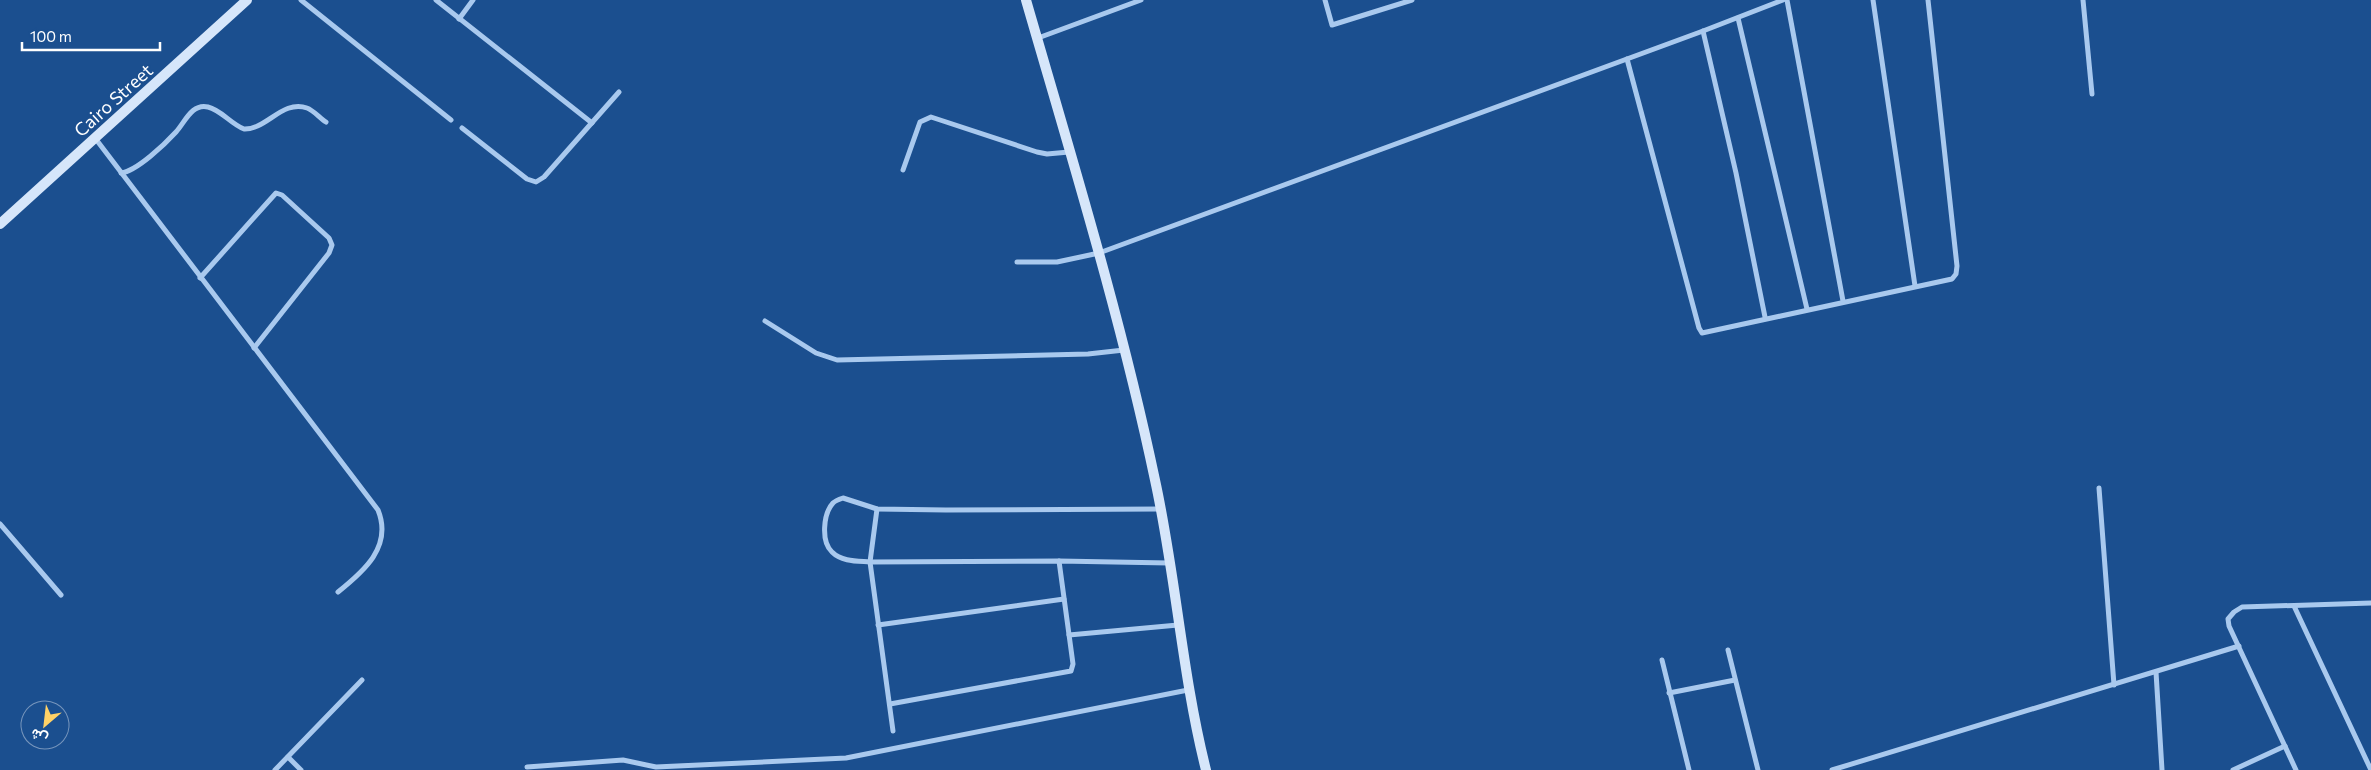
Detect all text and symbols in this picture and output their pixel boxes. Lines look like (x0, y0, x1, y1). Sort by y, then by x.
scale bar (22, 20, 160, 52)
text: 100 m (30, 27, 72, 45)
street label: Cairo Street (69, 59, 157, 141)
north arrow (20, 700, 70, 750)
text: ش (27, 725, 51, 748)

